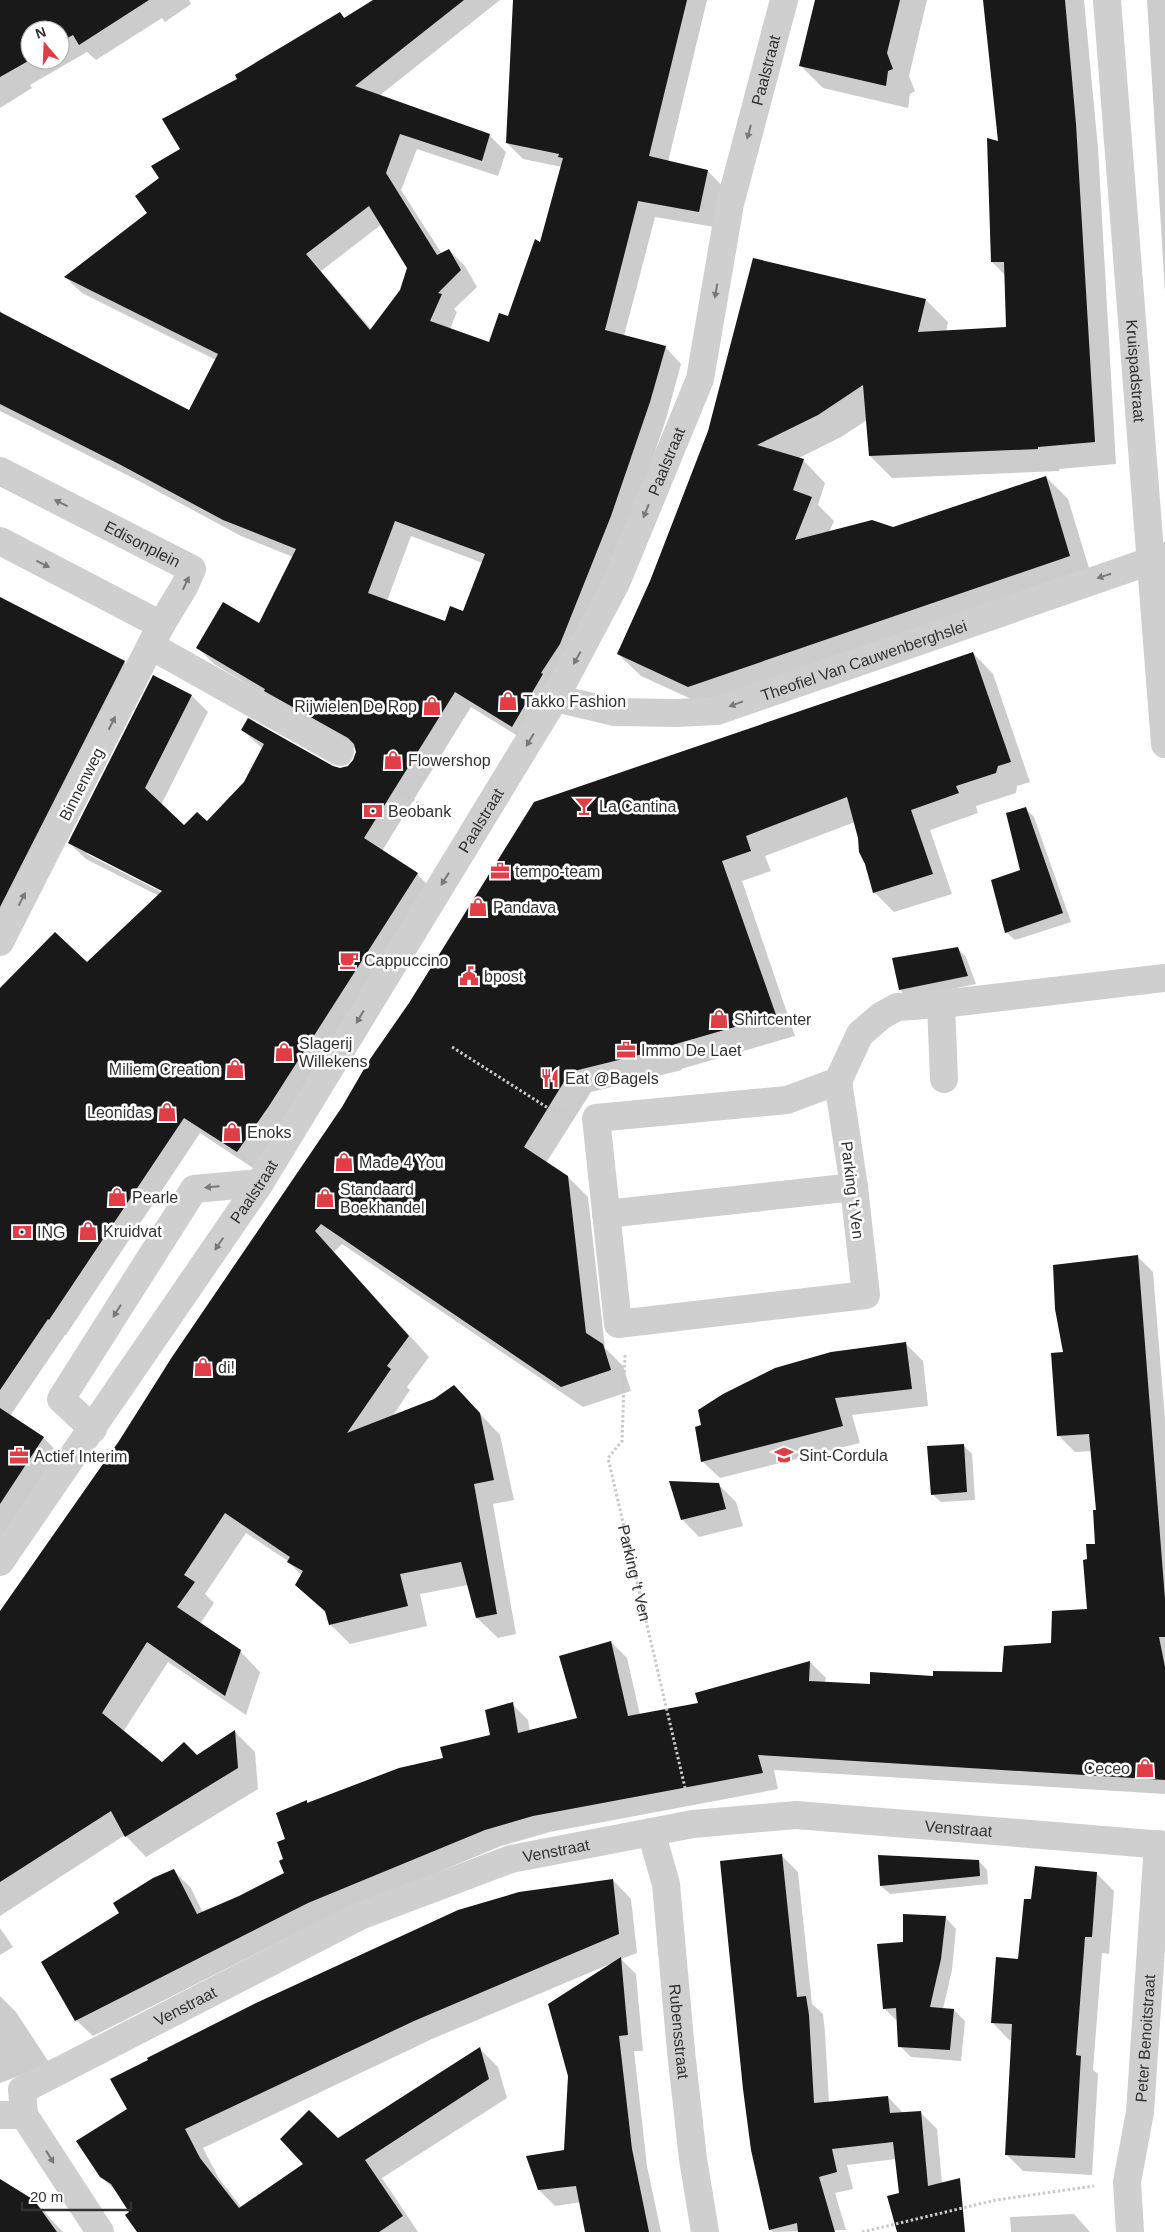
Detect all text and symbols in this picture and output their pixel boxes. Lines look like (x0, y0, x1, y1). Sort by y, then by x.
north arrow (20, 20, 70, 70)
text: N (33, 23, 48, 42)
street label: Paalstraat (748, 33, 783, 107)
one-way arrow (745, 124, 753, 139)
one-way arrow (711, 283, 719, 299)
street label: Kruispadstraat (1123, 319, 1148, 424)
street label: Paalstraat (645, 424, 688, 498)
one-way arrow (54, 499, 68, 507)
one-way arrow (642, 504, 650, 518)
street label: Edisonplein (102, 518, 183, 571)
one-way arrow (36, 560, 50, 568)
one-way arrow (1097, 572, 1112, 580)
one-way arrow (182, 576, 190, 590)
street label: Theofiel Van Cauwenberghslei (759, 617, 969, 704)
one-way arrow (572, 651, 581, 664)
shop icon: Takko Fashion (497, 690, 519, 712)
place label: Takko Fashion (523, 693, 626, 710)
shop icon: Rijwielen De Rop (421, 695, 443, 717)
place label: Rijwielen De Rop (294, 698, 417, 715)
one-way arrow (728, 700, 743, 708)
one-way arrow (108, 716, 116, 730)
one-way arrow (525, 734, 534, 747)
street label: Binnenweg (56, 745, 107, 823)
shop icon: Flowershop (382, 749, 404, 771)
place label: Flowershop (408, 752, 491, 769)
street label: Paalstraat (455, 785, 507, 856)
bar icon: La Cantina (573, 795, 595, 817)
place label: La Cantina (599, 798, 676, 815)
bank icon: Beobank (362, 800, 384, 822)
place label: Beobank (388, 803, 452, 820)
office icon: tempo-team (489, 860, 511, 882)
place label: tempo-team (515, 863, 600, 880)
one-way arrow (440, 872, 449, 885)
one-way arrow (18, 892, 26, 906)
shop icon: Pandava (467, 896, 489, 918)
place label: Pandava (493, 899, 556, 916)
cafe icon: Cappuccino (338, 949, 360, 971)
place label: Cappuccino (364, 952, 449, 969)
public building icon: bpost (458, 965, 480, 987)
place label: bpost (484, 968, 524, 985)
shop icon: Shirtcenter (708, 1008, 730, 1030)
one-way arrow (356, 1011, 365, 1024)
place label: Shirtcenter (734, 1011, 812, 1028)
place label: Slagerij Willekens (299, 1035, 367, 1070)
office icon: Immo De Laet (615, 1039, 637, 1061)
shop icon: Slagerij Willekens (273, 1041, 295, 1063)
place label: Immo De Laet (641, 1042, 742, 1059)
shop icon: Miliem Creation (224, 1058, 246, 1080)
place label: Miliem Creation (109, 1061, 220, 1078)
restaurant icon: Eat @Bagels (539, 1067, 561, 1089)
place label: Eat @Bagels (565, 1070, 659, 1087)
shop icon: Leonidas (156, 1101, 178, 1123)
place label: Leonidas (87, 1104, 152, 1121)
shop icon: Enoks (221, 1121, 243, 1143)
place label: Enoks (247, 1124, 291, 1141)
street label: Parking 't Ven (838, 1140, 867, 1240)
shop icon: Made 4 You (333, 1151, 355, 1173)
place label: Made 4 You (359, 1154, 444, 1171)
street label: Paalstraat (227, 1157, 281, 1227)
place label: Standaard Boekhandel (340, 1181, 425, 1216)
one-way arrow (204, 1183, 220, 1191)
shop icon: Pearle (106, 1186, 128, 1208)
shop icon: Standaard Boekhandel (314, 1187, 336, 1209)
place label: Pearle (132, 1189, 178, 1206)
shop icon: Kruidvat (77, 1220, 99, 1242)
bank icon: ING (11, 1221, 33, 1243)
place label: Kruidvat (103, 1223, 162, 1240)
place label: ING (37, 1224, 65, 1241)
one-way arrow (214, 1237, 223, 1251)
one-way arrow (112, 1304, 121, 1318)
shop icon: di! (192, 1356, 214, 1378)
place label: di! (218, 1359, 235, 1376)
school or university icon: Sint-Cordula (773, 1444, 795, 1466)
office icon: Actief Interim (8, 1445, 30, 1467)
place label: Sint-Cordula (799, 1447, 888, 1464)
place label: Actief Interim (34, 1448, 127, 1465)
street label: Parking 't Ven (615, 1523, 654, 1623)
shop icon: Ceceo (1134, 1757, 1156, 1779)
place label: Ceceo (1084, 1760, 1130, 1777)
street label: Venstraat (924, 1818, 993, 1840)
street label: Venstraat (521, 1836, 591, 1866)
street label: Peter Benoitstraat (1133, 1973, 1158, 2103)
street label: Venstraat (151, 1983, 220, 2030)
street label: Rubensstraat (666, 1983, 692, 2080)
one-way arrow (45, 2150, 54, 2163)
scale bar (22, 2180, 131, 2212)
text: 20 m (30, 2188, 63, 2205)

